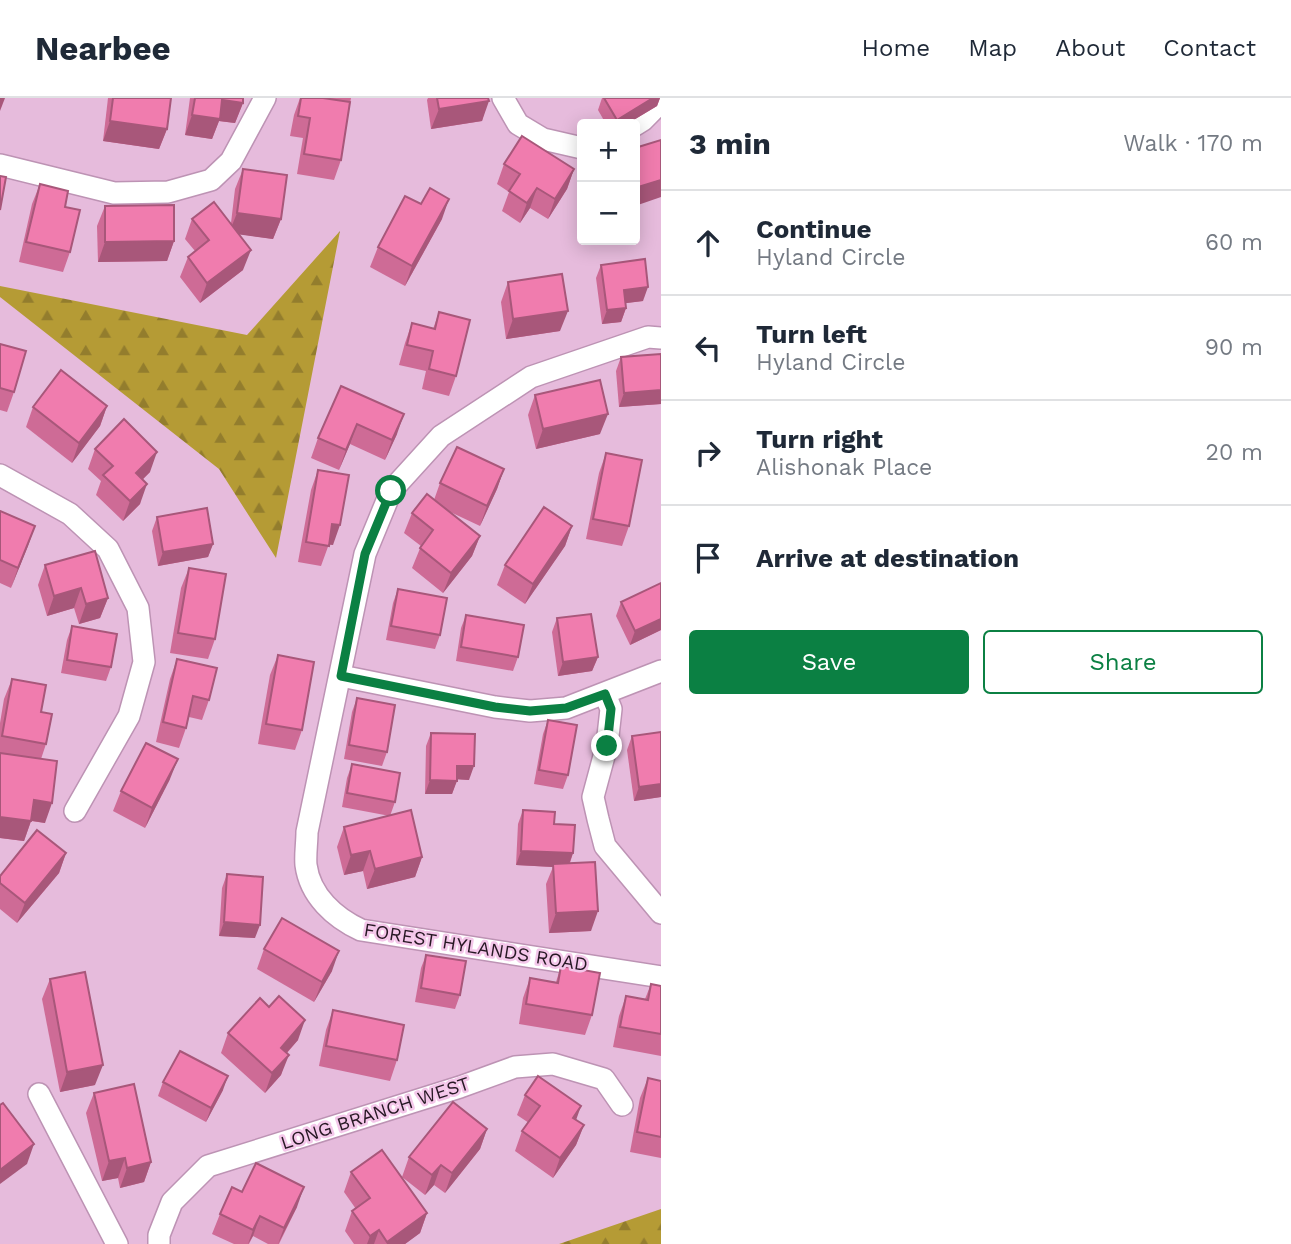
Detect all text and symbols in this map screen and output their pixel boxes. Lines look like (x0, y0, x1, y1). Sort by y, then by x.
text: Nearbee (35, 29, 171, 68)
text: Home (862, 34, 930, 62)
text: Map (968, 34, 1017, 62)
text: About (1055, 34, 1125, 62)
text: Contact (1163, 34, 1256, 62)
map controls (577, 119, 640, 245)
button: + (577, 119, 640, 182)
text: 3 min (689, 126, 771, 161)
text: Walk · 170 m (1123, 130, 1263, 157)
button: − (577, 182, 640, 245)
text: Continue (756, 214, 872, 244)
icon: ahead (689, 224, 727, 262)
text: 60 m (1205, 229, 1263, 256)
text: Hyland Circle (756, 244, 905, 271)
text: Turn left (756, 319, 867, 349)
icon: left (689, 329, 727, 367)
text: 90 m (1205, 334, 1263, 361)
text: Hyland Circle (756, 349, 905, 376)
text: Turn right (756, 424, 883, 454)
icon: right (689, 434, 727, 472)
text: 20 m (1206, 439, 1263, 466)
text: Alishonak Place (756, 454, 932, 481)
route start (375, 475, 406, 506)
icon: arrive (689, 539, 727, 577)
text: Arrive at destination (756, 543, 1019, 573)
button: Save (689, 630, 969, 694)
button: Share (983, 630, 1263, 694)
route end (591, 730, 622, 761)
street label: FOREST HYLANDS ROAD (362, 918, 590, 976)
street label: LONG BRANCH WEST (278, 1072, 472, 1154)

